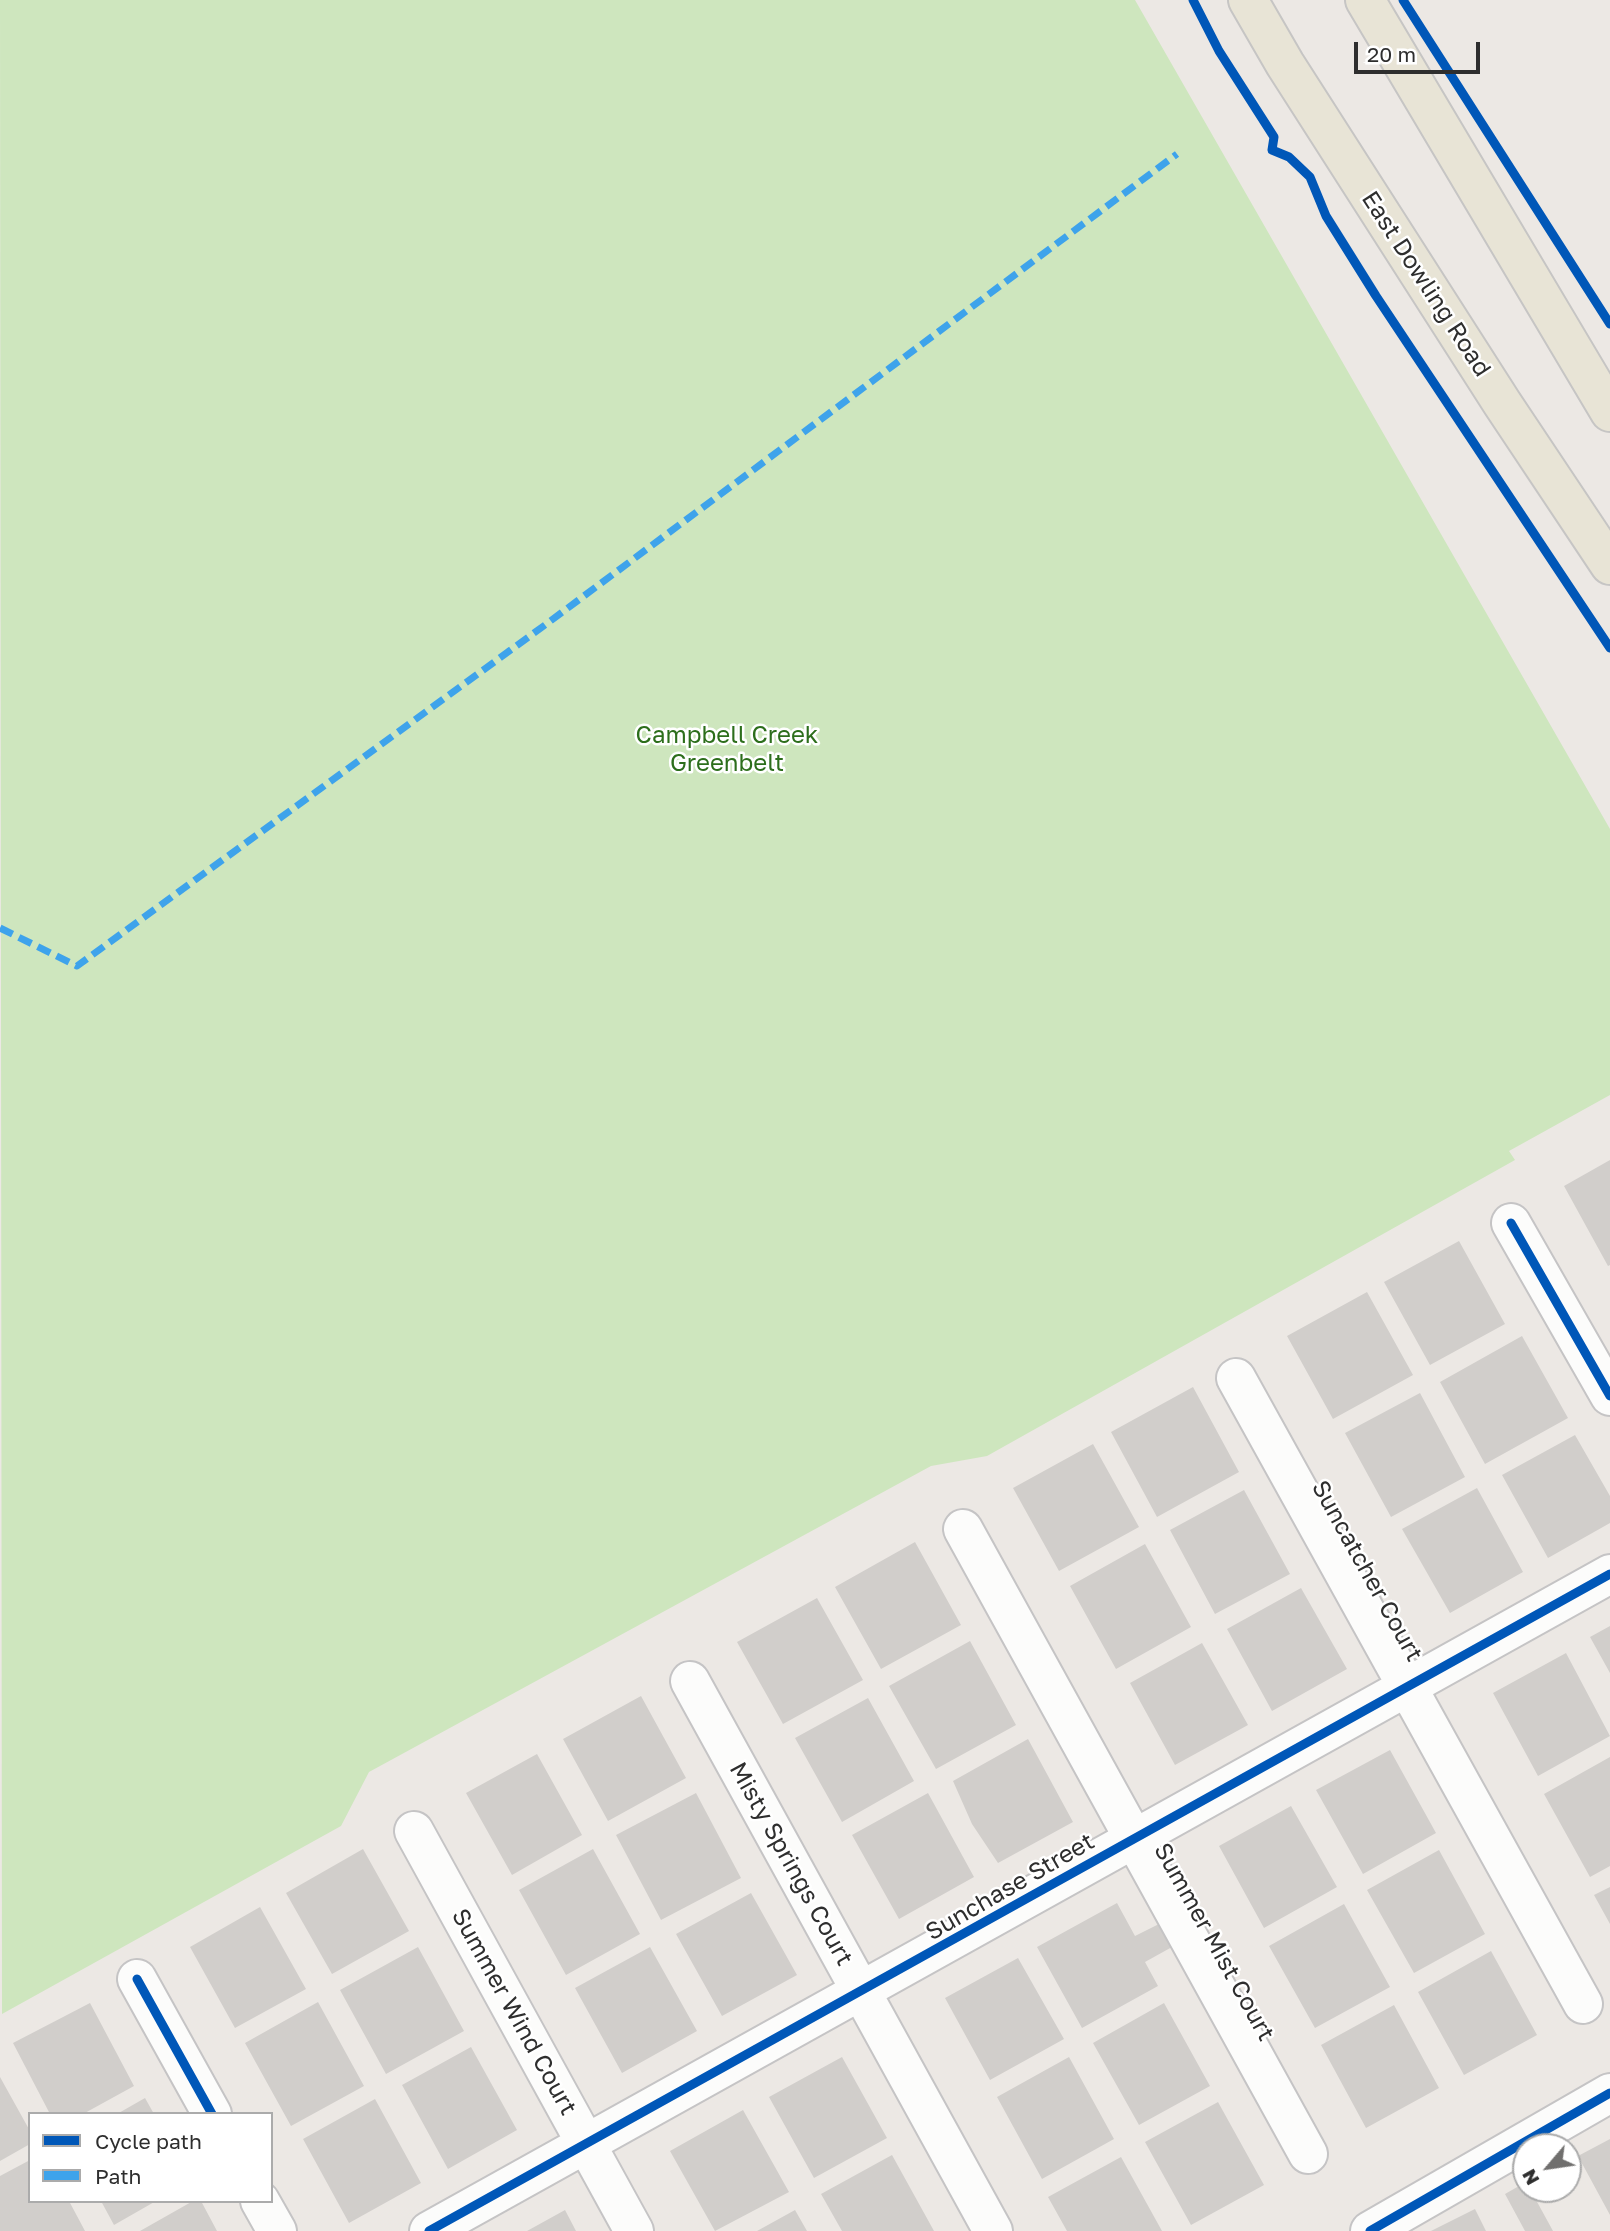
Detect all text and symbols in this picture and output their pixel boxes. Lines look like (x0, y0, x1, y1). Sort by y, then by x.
scale bar (1358, 28, 1484, 72)
text: 20 m (1367, 41, 1416, 67)
street label: East Dowling Road (1355, 186, 1497, 382)
park label: Campbell Creek Greenbelt (636, 721, 818, 777)
street label: Suncatcher Court (1305, 1475, 1429, 1667)
street label: Misty Springs Court (723, 1757, 859, 1971)
street label: Sunchase Street (921, 1827, 1099, 1947)
street label: Summer Mist Court (1148, 1838, 1280, 2046)
street label: Summer Wind Court (445, 1904, 583, 2120)
legend (28, 2112, 273, 2203)
text: Cycle path (95, 2128, 202, 2154)
north arrow (1512, 2133, 1582, 2203)
text: Path (95, 2163, 142, 2189)
text: N (1516, 2166, 1544, 2189)

